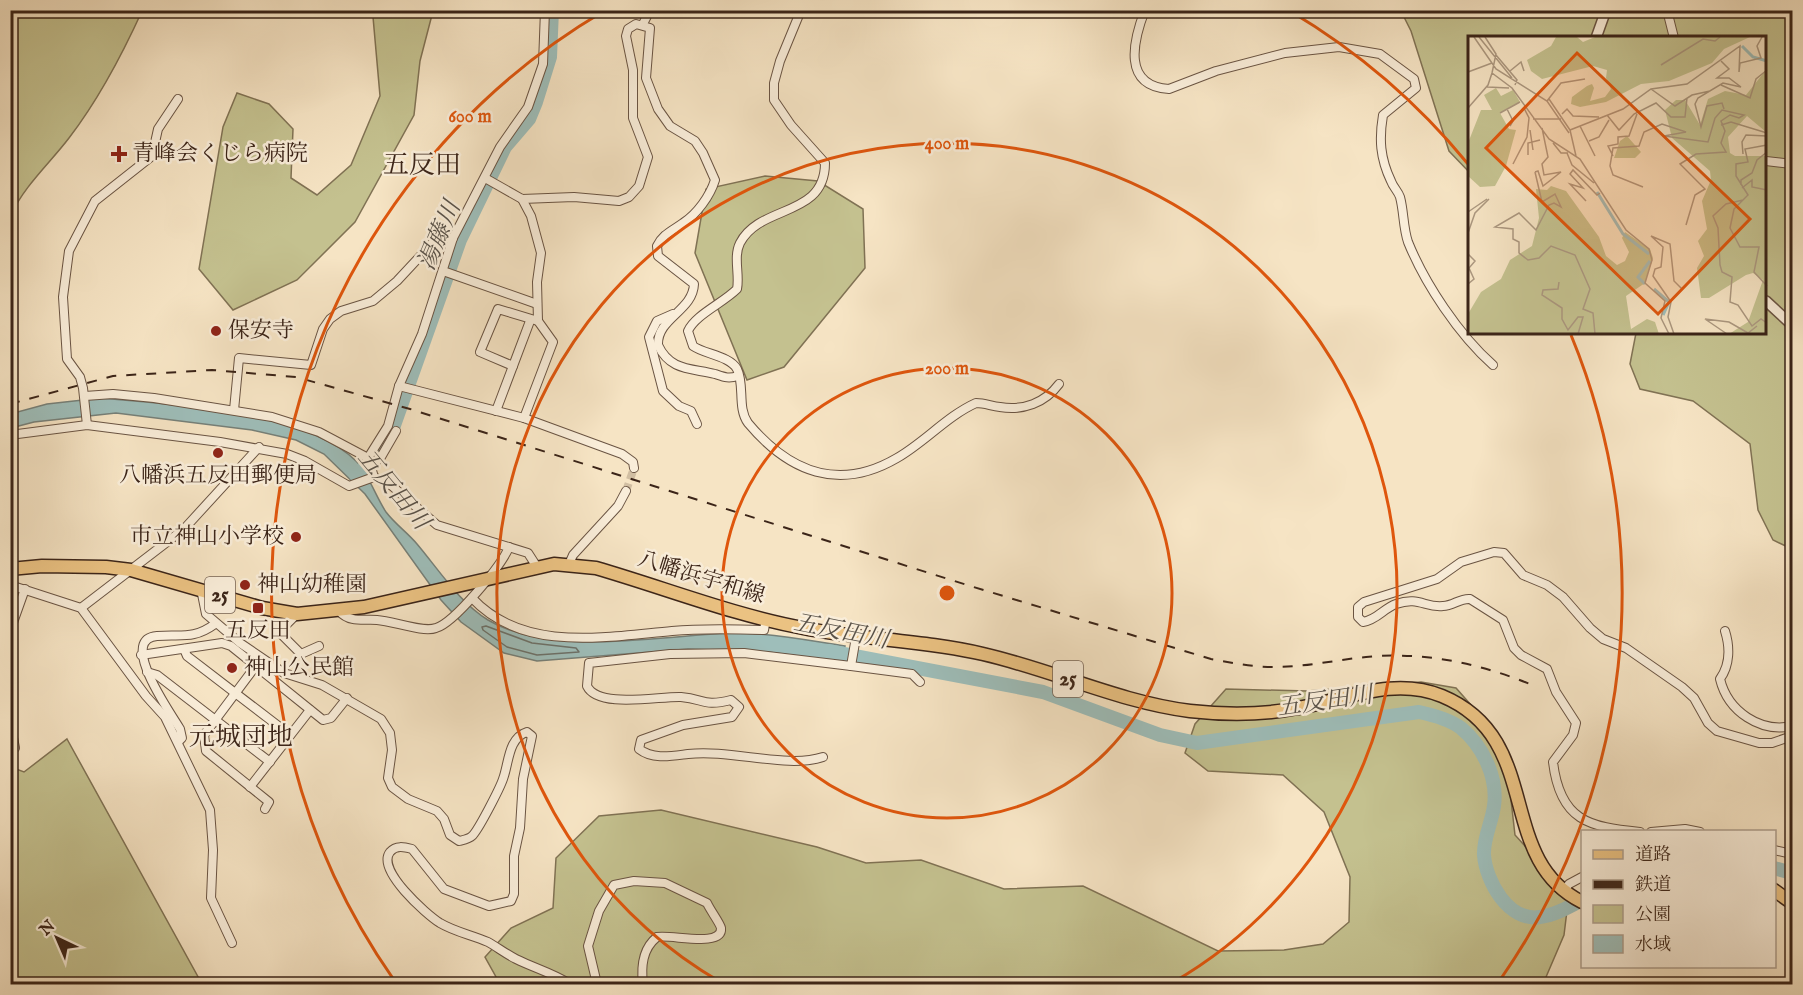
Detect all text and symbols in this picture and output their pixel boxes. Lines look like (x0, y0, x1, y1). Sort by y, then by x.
inset map (1468, 36, 1767, 334)
text: 600 m (448, 106, 492, 129)
text: 400 m (925, 133, 969, 156)
place label: 青峰会くじら病院 (132, 140, 308, 168)
marker: 青峰会くじら病院 (110, 145, 128, 163)
district label: 五反田 (383, 149, 461, 182)
water label: 湯藤川 (412, 194, 470, 275)
place label: 保安寺 (228, 317, 294, 345)
marker: 保安寺 (209, 324, 223, 338)
text: 200 m (925, 358, 969, 381)
water label: 五反田川 (350, 443, 438, 539)
marker: 八幡浜五反田郵便局 (211, 446, 225, 460)
place label: 八幡浜五反田郵便局 (119, 462, 317, 490)
place label: 市立神山小学校 (130, 523, 284, 551)
marker: 市立神山小学校 (289, 530, 303, 544)
street label: 八幡浜宇和線 (634, 545, 768, 611)
place label: 神山幼稚園 (257, 571, 367, 599)
road number: 25 (205, 577, 235, 613)
marker: 神山幼稚園 (238, 578, 252, 592)
centre of rings (937, 583, 957, 603)
marker: 五反田 (251, 601, 265, 615)
water label: 五反田川 (791, 608, 894, 657)
place label: 五反田 (225, 617, 291, 645)
place label: 神山公民館 (244, 654, 354, 682)
marker: 神山公民館 (225, 661, 239, 675)
road number: 25 (1053, 661, 1083, 697)
water label: 五反田川 (1275, 680, 1378, 724)
district label: 元城団地 (189, 721, 293, 754)
legend (1581, 830, 1776, 968)
text: 道路 (1635, 844, 1671, 867)
text: 鉄道 (1635, 874, 1671, 897)
text: 公園 (1635, 904, 1671, 927)
north arrow (27, 908, 87, 968)
text: N (35, 917, 60, 941)
text: 水域 (1635, 934, 1671, 957)

